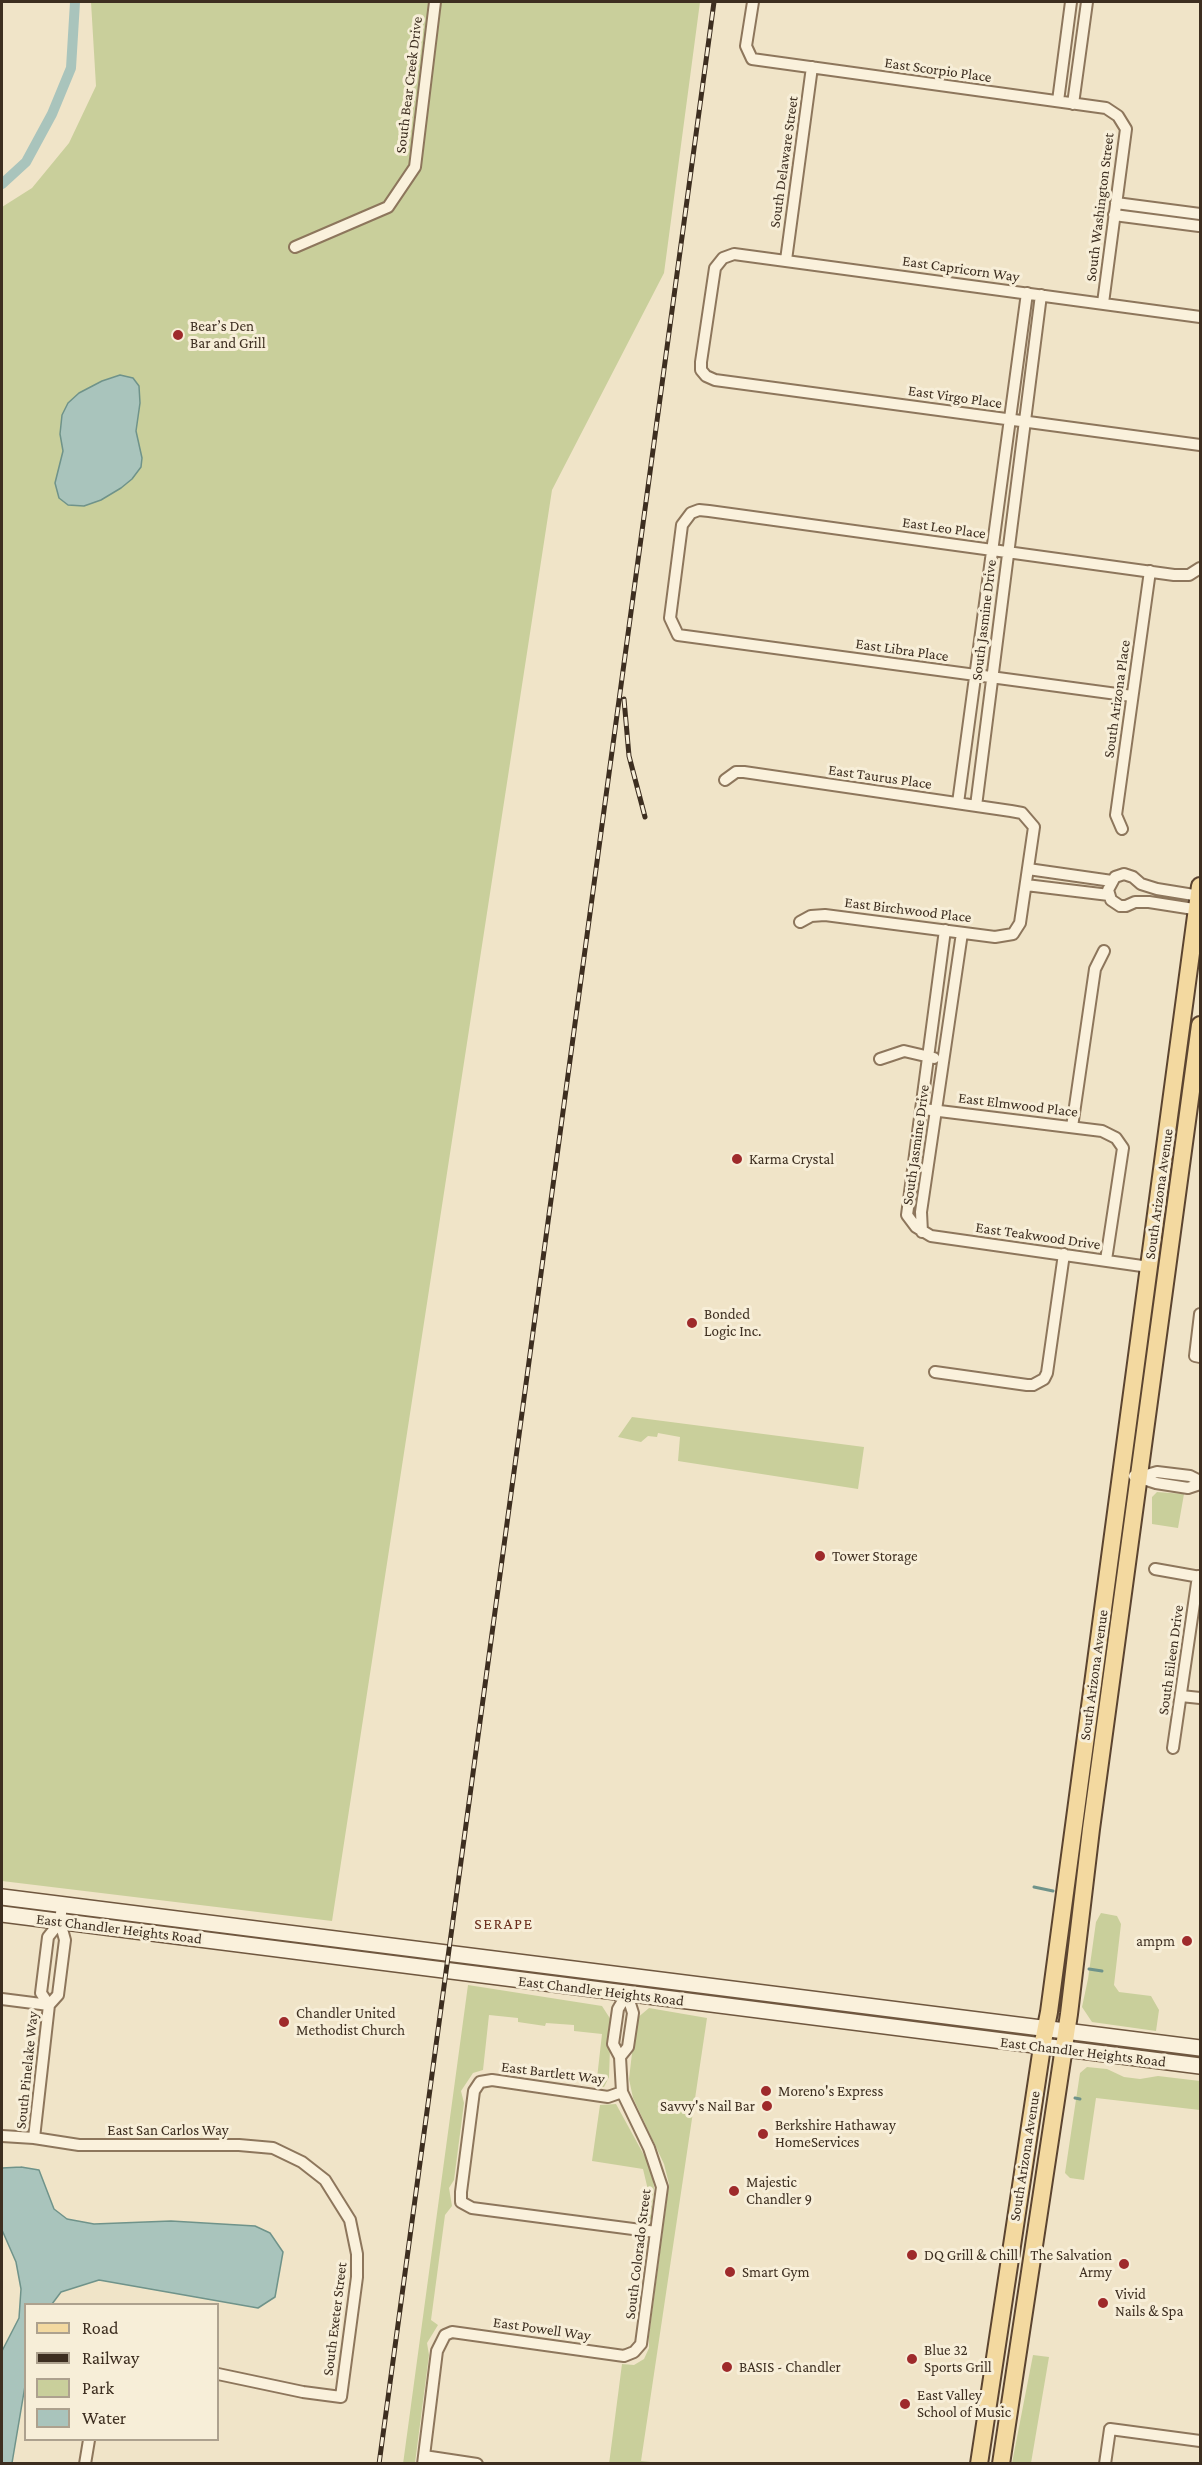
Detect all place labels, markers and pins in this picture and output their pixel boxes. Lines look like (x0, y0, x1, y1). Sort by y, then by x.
place label: Bear’s Den Bar and Grill (190, 317, 266, 352)
marker: Bear’s Den Bar and Grill (171, 328, 185, 342)
place label: Karma Crystal (749, 1150, 834, 1168)
marker: Karma Crystal (730, 1152, 744, 1166)
place label: Bonded Logic Inc. (704, 1305, 761, 1340)
marker: Bonded Logic Inc. (685, 1316, 699, 1330)
place label: Tower Storage (832, 1547, 918, 1565)
marker: Tower Storage (813, 1549, 827, 1563)
place label: ampm (1136, 1932, 1175, 1950)
marker: ampm (1180, 1934, 1194, 1948)
place label: Chandler United Methodist Church (296, 2004, 405, 2039)
marker: Chandler United Methodist Church (277, 2015, 291, 2029)
place label: Moreno's Express (778, 2082, 883, 2100)
marker: Moreno's Express (759, 2084, 773, 2098)
place label: Savvy's Nail Bar (660, 2097, 755, 2115)
marker: Savvy's Nail Bar (760, 2099, 774, 2113)
place label: Berkshire Hathaway HomeServices (775, 2116, 896, 2151)
marker: Berkshire Hathaway HomeServices (756, 2127, 770, 2141)
place label: Majestic Chandler 9 (746, 2173, 812, 2208)
marker: Majestic Chandler 9 (727, 2184, 741, 2198)
place label: DQ Grill & Chill (924, 2246, 1018, 2264)
place label: The Salvation Army (1030, 2246, 1112, 2281)
marker: DQ Grill & Chill (905, 2248, 919, 2262)
marker: The Salvation Army (1117, 2257, 1131, 2271)
place label: Smart Gym (742, 2263, 809, 2281)
marker: Smart Gym (723, 2265, 737, 2279)
place label: Vivid Nails & Spa (1115, 2285, 1183, 2320)
marker: Vivid Nails & Spa (1096, 2296, 1110, 2310)
place label: Blue 32 Sports Grill (924, 2341, 992, 2376)
marker: Blue 32 Sports Grill (905, 2352, 919, 2366)
place label: BASIS - Chandler (739, 2358, 841, 2376)
marker: BASIS - Chandler (720, 2360, 734, 2374)
place label: East Valley School of Music (917, 2386, 1011, 2421)
marker: East Valley School of Music (898, 2397, 912, 2411)

